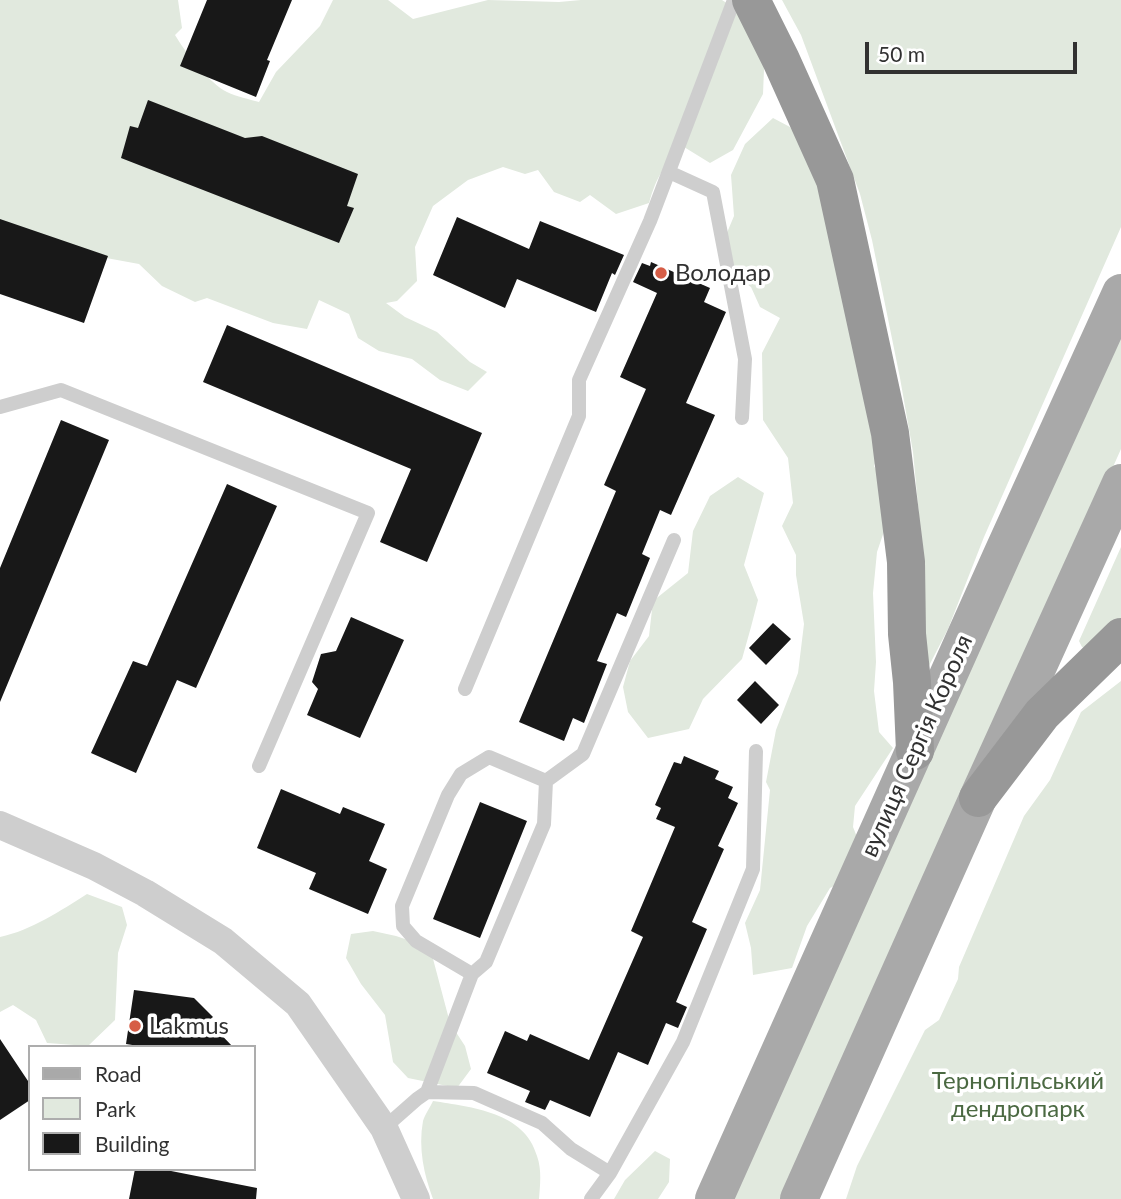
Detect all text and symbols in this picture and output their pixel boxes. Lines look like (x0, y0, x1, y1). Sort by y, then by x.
scale bar (869, 28, 1081, 72)
text: 50 m (878, 41, 925, 66)
place label: Володар (675, 259, 771, 287)
marker: Володар (653, 265, 669, 281)
street label: вулиця Сергія Короля (855, 630, 979, 862)
place label: Lakmus (149, 1012, 229, 1040)
marker: Lakmus (127, 1018, 143, 1034)
legend (28, 1045, 256, 1171)
text: Road (95, 1061, 142, 1086)
park label: Тернопільський дендропарк (932, 1067, 1104, 1123)
text: Park (95, 1096, 136, 1121)
text: Building (95, 1131, 170, 1156)

